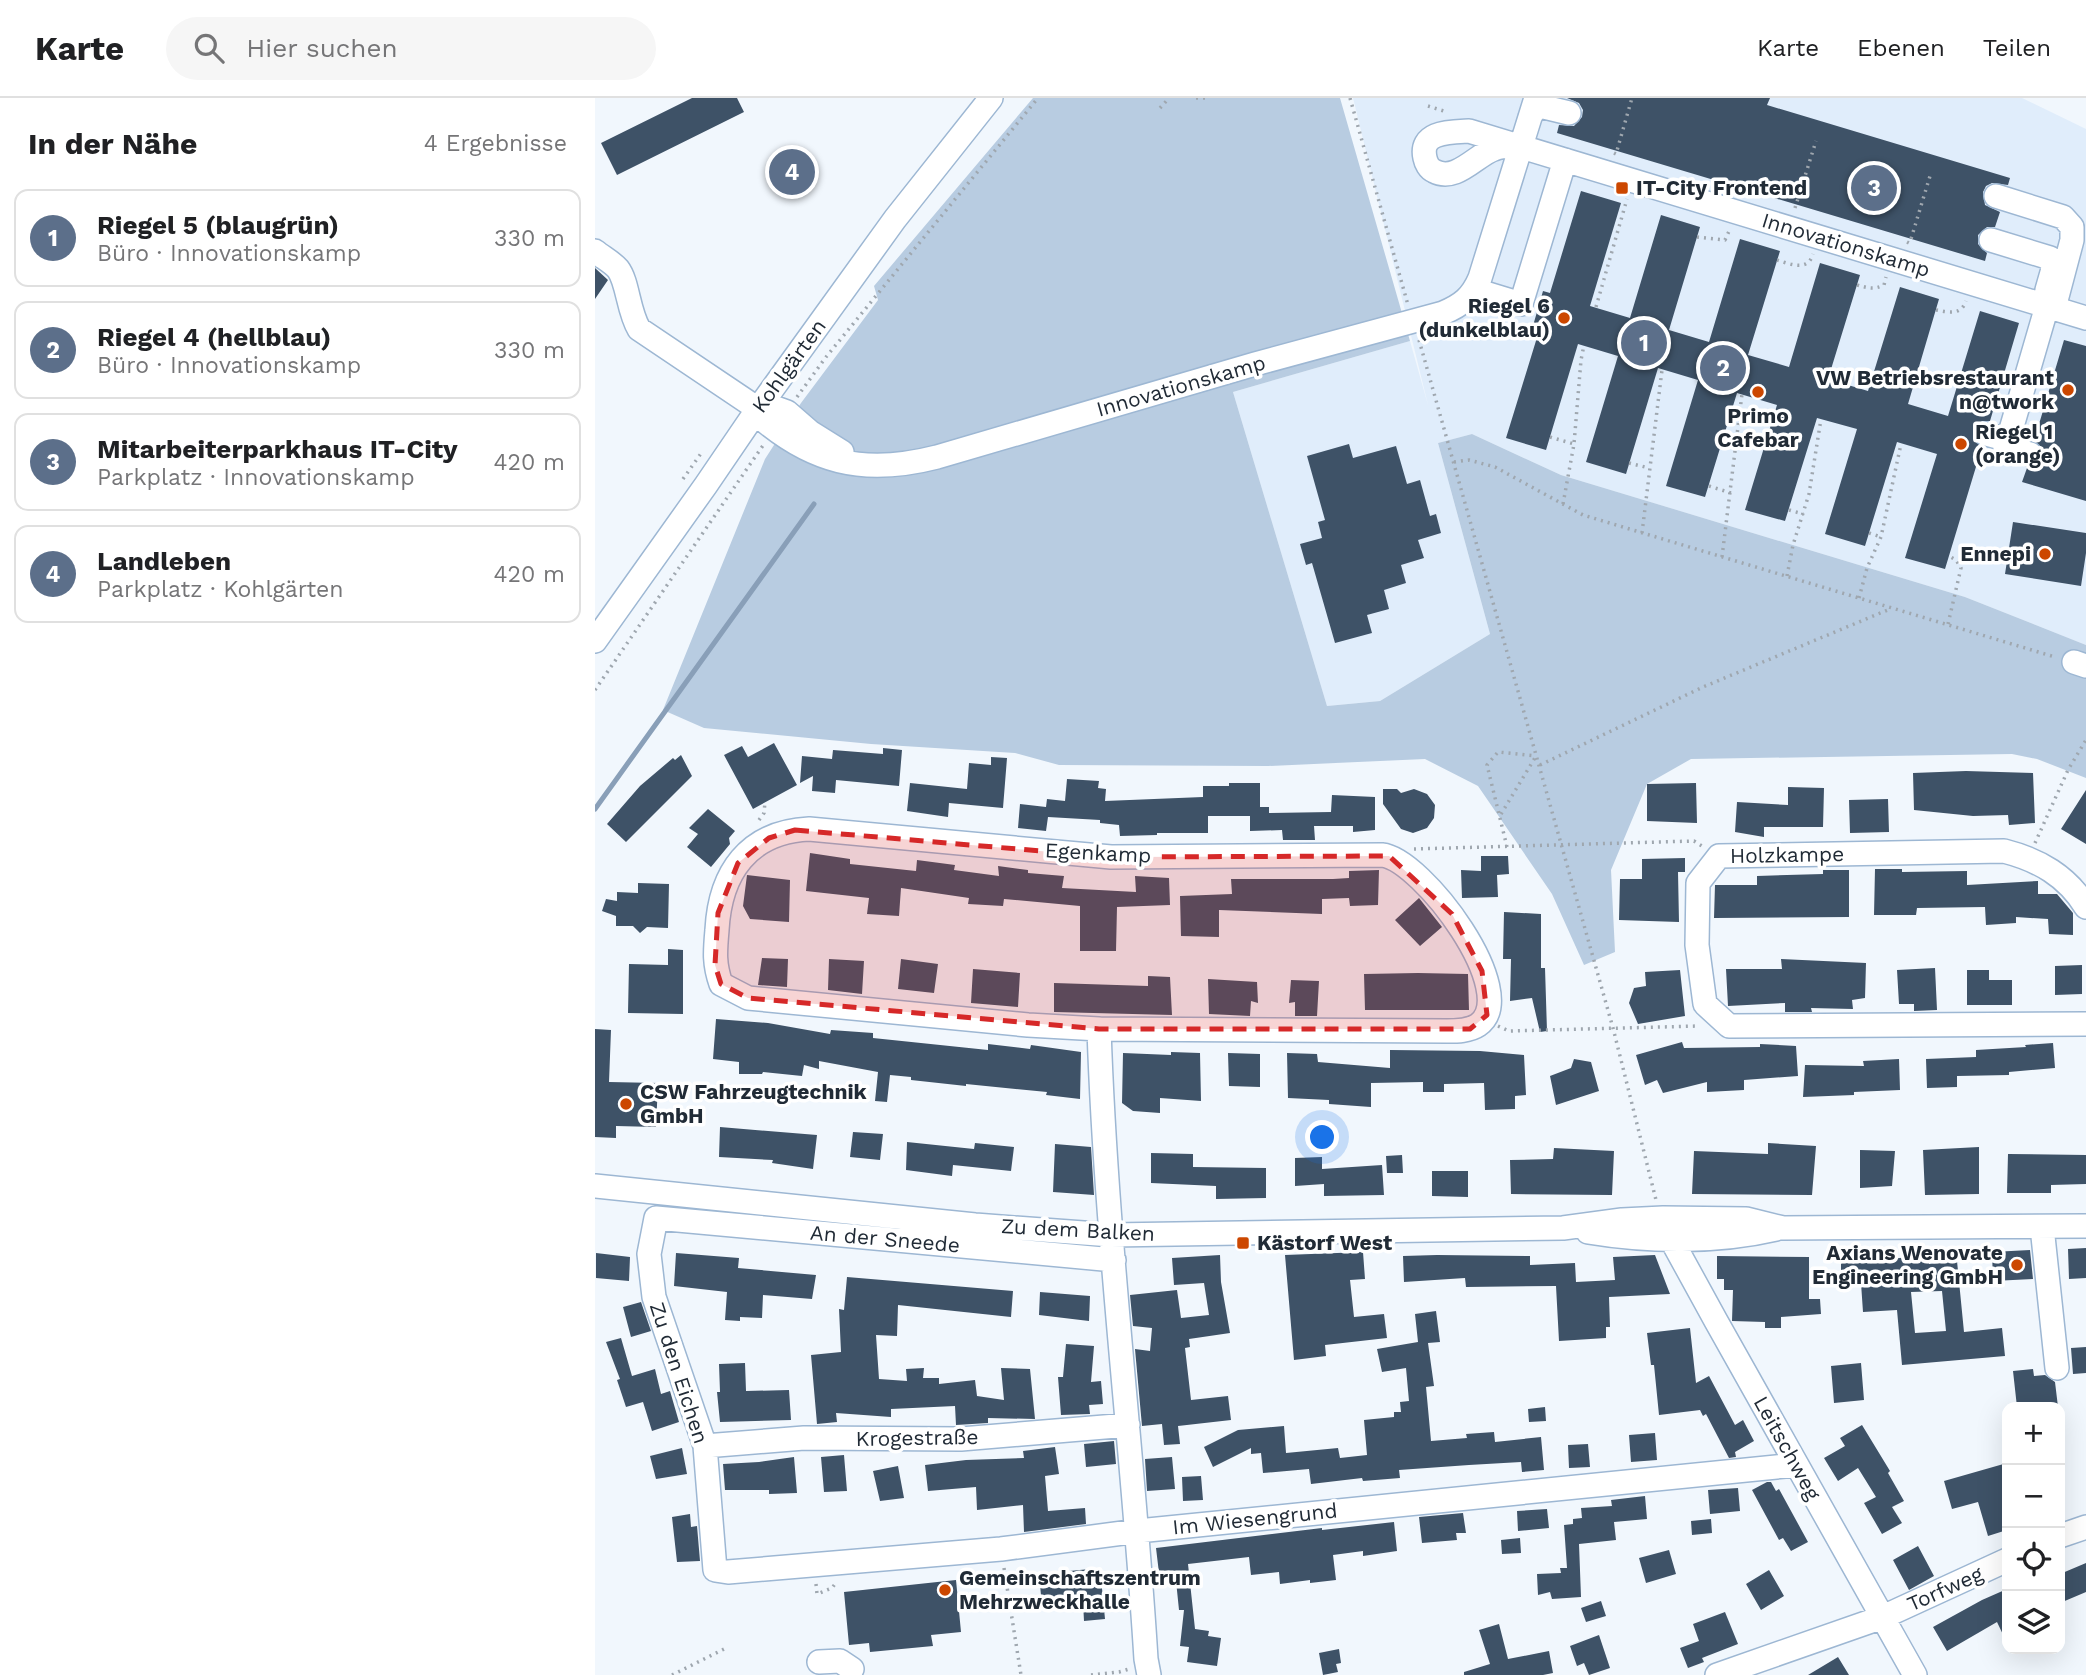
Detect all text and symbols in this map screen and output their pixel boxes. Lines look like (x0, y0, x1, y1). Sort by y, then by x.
search box (166, 17, 656, 80)
text: Karte (35, 29, 124, 68)
icon: search (190, 29, 228, 67)
text: Hier suchen (246, 33, 398, 63)
text: Karte (1757, 34, 1819, 62)
text: Ebenen (1857, 34, 1945, 62)
text: Teilen (1983, 34, 2051, 62)
text: In der Nähe (28, 126, 197, 161)
text: 4 Ergebnisse (424, 130, 567, 157)
pin: 4 (769, 146, 815, 198)
pin: 3 (1851, 162, 1897, 214)
place label: IT-City Frontend (1636, 175, 1807, 200)
marker: IT-City Frontend (1614, 180, 1630, 196)
street label: Innovationskamp (1759, 207, 1933, 282)
text: Riegel 5 (blaugrün) (97, 210, 339, 240)
text: 1 (48, 225, 58, 252)
text: 330 m (494, 225, 565, 252)
text: Büro · Innovationskamp (97, 240, 361, 267)
place label: Riegel 6 (dunkelblau) (1419, 293, 1550, 342)
marker: Riegel 6 (dunkelblau) (1556, 310, 1572, 326)
street label: Kohlgärten (746, 314, 831, 417)
pin: 1 (1621, 317, 1667, 369)
text: Riegel 4 (hellblau) (97, 322, 331, 352)
text: 2 (46, 337, 60, 364)
text: 330 m (494, 337, 565, 364)
pin: 2 (1700, 342, 1746, 394)
street label: Innovationskamp (1093, 349, 1268, 422)
text: Büro · Innovationskamp (97, 352, 361, 379)
place label: VW Betriebsrestaurant n@twork (1816, 365, 2055, 414)
marker: VW Betriebsrestaurant n@twork (2060, 382, 2076, 398)
marker: Primo Cafebar (1750, 384, 1766, 400)
place label: Primo Cafebar (1717, 403, 1799, 452)
place label: Riegel 1 (orange) (1975, 419, 2061, 468)
text: Mitarbeiterparkhaus IT-City (97, 434, 458, 464)
marker: Riegel 1 (orange) (1953, 436, 1969, 452)
text: 3 (46, 449, 60, 476)
text: 420 m (493, 449, 565, 476)
text: Parkplatz · Innovationskamp (97, 464, 415, 491)
place label: Ennepi (1960, 541, 2031, 566)
text: Landleben (97, 546, 231, 576)
marker: Ennepi (2037, 546, 2053, 562)
text: 4 (46, 561, 60, 588)
text: 420 m (493, 561, 565, 588)
text: Parkplatz · Kohlgärten (97, 576, 344, 603)
street label: Egenkamp (1044, 837, 1152, 868)
street label: Holzkampe (1730, 841, 1844, 868)
place label: CSW Fahrzeugtechnik GmbH (640, 1079, 868, 1128)
marker: CSW Fahrzeugtechnik GmbH (618, 1096, 634, 1112)
your location (1305, 1120, 1339, 1154)
street label: Zu dem Balken (1000, 1213, 1156, 1246)
street label: An der Sneede (809, 1219, 961, 1258)
place label: Kästorf West (1257, 1230, 1392, 1255)
marker: Kästorf West (1235, 1235, 1251, 1251)
place label: Axians Wenovate Engineering GmbH (1812, 1240, 2003, 1289)
marker: Axians Wenovate Engineering GmbH (2009, 1257, 2025, 1273)
street label: Zu den Eichen (645, 1299, 714, 1447)
street label: Leitschweg (1749, 1391, 1827, 1505)
map controls (2002, 1402, 2065, 1654)
button: + (2002, 1402, 2065, 1465)
street label: Krogestraße (855, 1424, 979, 1451)
button: − (2002, 1465, 2065, 1528)
street label: Im Wiesengrund (1171, 1497, 1339, 1540)
button: locate (2002, 1528, 2065, 1591)
street label: Torfweg (1903, 1560, 1987, 1616)
place label: Gemeinschaftszentrum Mehrzweckhalle (959, 1565, 1201, 1614)
marker: Gemeinschaftszentrum Mehrzweckhalle (937, 1582, 953, 1598)
button: layers (2002, 1591, 2065, 1654)

